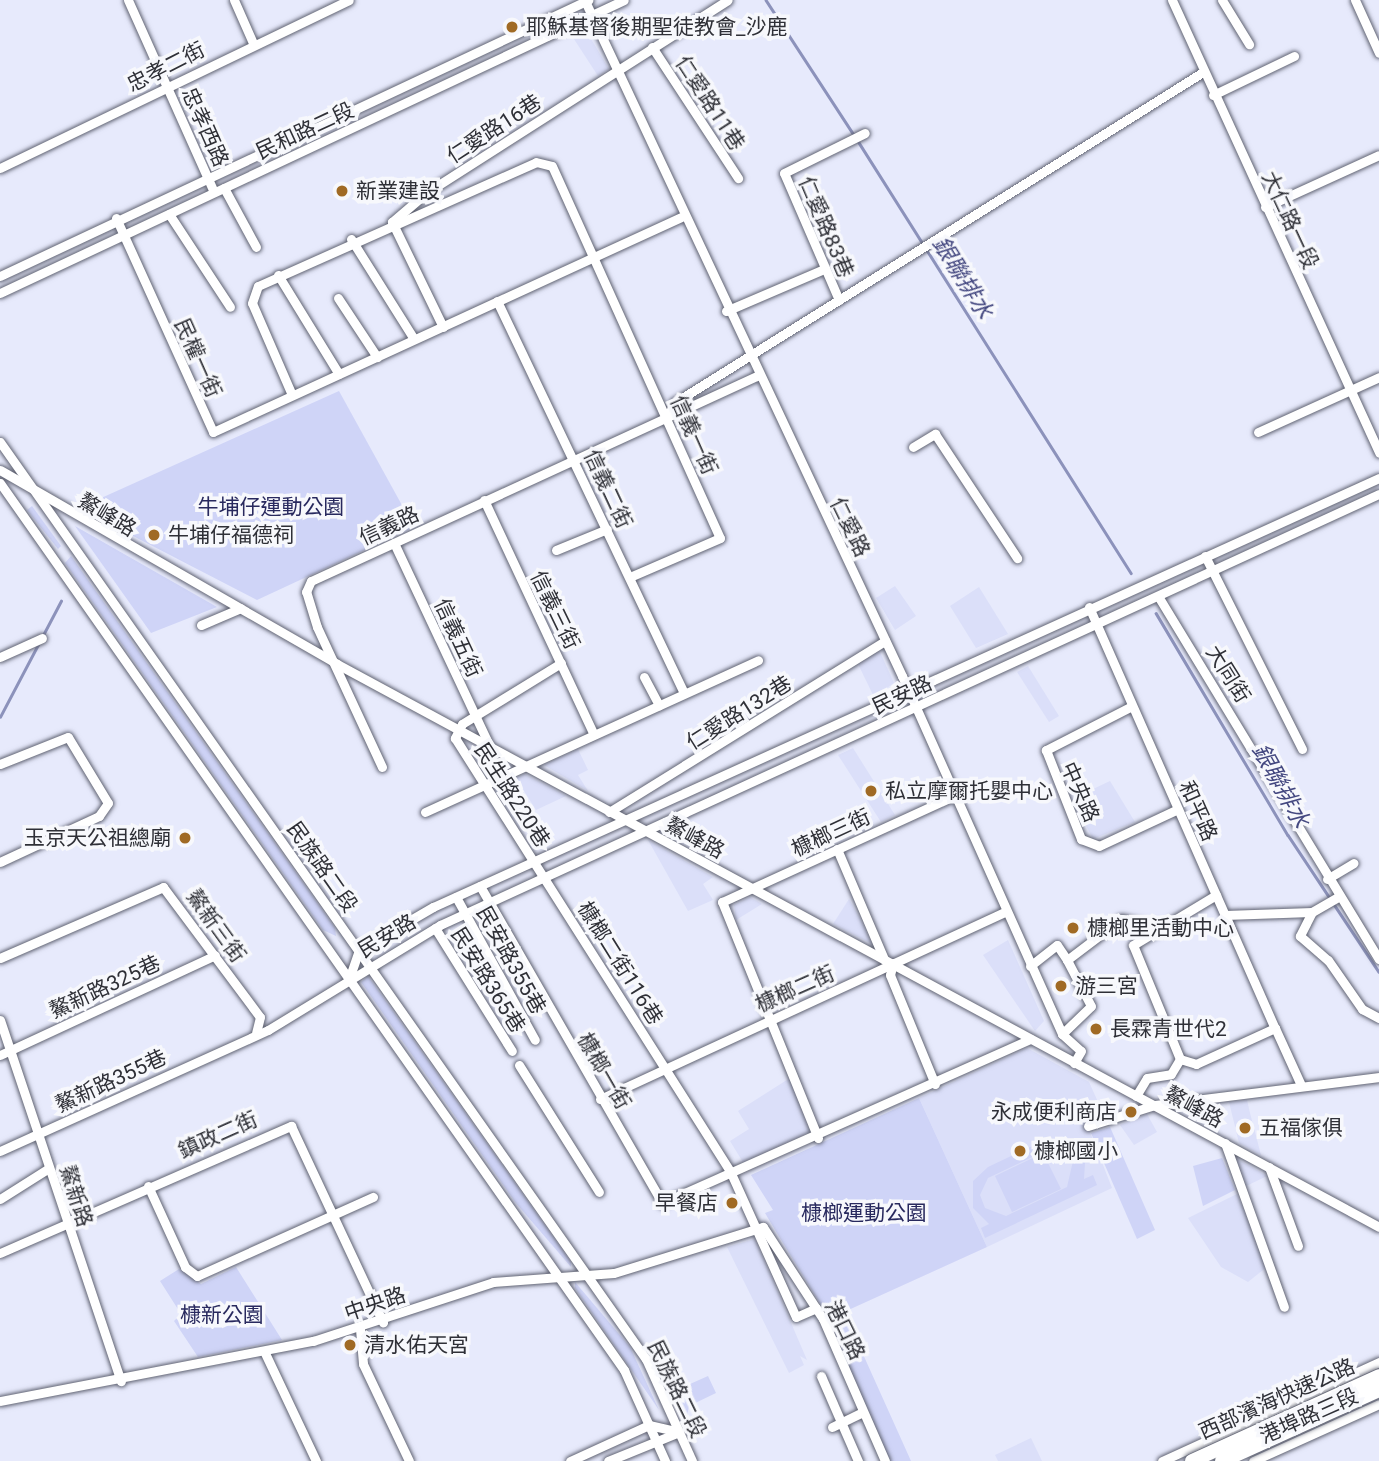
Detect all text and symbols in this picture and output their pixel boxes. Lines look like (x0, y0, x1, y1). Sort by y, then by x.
place label: 耶穌基督後期聖徒教會_沙鹿 (526, 14, 787, 40)
marker: 耶穌基督後期聖徒教會_沙鹿 (504, 19, 520, 35)
street label: 忠孝二街 (123, 37, 209, 97)
street label: 仁愛路11巷 (670, 51, 750, 155)
street label: 忠孝西路 (176, 84, 234, 170)
street label: 仁愛路16巷 (442, 89, 546, 169)
street label: 民和路二段 (252, 97, 358, 165)
street label: 大仁路一段 (1256, 167, 1324, 273)
street label: 仁愛路83巷 (793, 173, 859, 281)
place label: 新業建設 (356, 178, 440, 204)
marker: 新業建設 (334, 183, 350, 199)
water label: 銀聯排水 (926, 232, 998, 324)
street label: 民權一街 (169, 315, 227, 401)
street label: 信義一街 (665, 392, 723, 478)
street label: 信義二街 (579, 446, 637, 532)
street label: 鰲峰路 (74, 488, 140, 542)
street label: 仁愛路 (825, 493, 875, 561)
park label: 牛埔仔運動公園 (198, 494, 344, 520)
street label: 信義路 (355, 501, 423, 551)
place label: 牛埔仔福德祠 (168, 522, 294, 548)
marker: 牛埔仔福德祠 (146, 527, 162, 543)
street label: 信義三街 (525, 567, 585, 653)
street label: 信義五街 (429, 595, 487, 681)
street label: 大同街 (1201, 641, 1255, 707)
street label: 民安路 (868, 670, 936, 720)
street label: 仁愛路132巷 (682, 671, 796, 755)
street label: 民生路220巷 (469, 738, 555, 852)
water label: 銀聯排水 (1246, 739, 1314, 833)
street label: 中央路 (1056, 758, 1104, 826)
street label: 和平路 (1174, 777, 1222, 845)
place label: 私立摩爾托嬰中心 (885, 778, 1053, 804)
marker: 私立摩爾托嬰中心 (863, 783, 879, 799)
street label: 槺榔三街 (788, 804, 874, 862)
street label: 鰲峰路 (661, 812, 729, 864)
street label: 民族路二段 (282, 817, 362, 917)
place label: 玉京天公祖總廟 (24, 825, 171, 851)
marker: 玉京天公祖總廟 (177, 830, 193, 846)
street label: 鰲新三街 (181, 885, 251, 967)
street label: 槺榔二街116巷 (572, 897, 668, 1029)
street label: 民安路355巷 (471, 902, 551, 1018)
street label: 民安路 (354, 909, 420, 963)
place label: 槺榔里活動中心 (1087, 915, 1234, 941)
marker: 槺榔里活動中心 (1065, 920, 1081, 936)
street label: 民安路365巷 (446, 923, 530, 1037)
street label: 鰲新路325巷 (46, 950, 164, 1024)
street label: 槺榔二街 (752, 960, 838, 1018)
place label: 游三宮 (1075, 973, 1138, 999)
marker: 游三宮 (1053, 978, 1069, 994)
place label: 長霖青世代2 (1110, 1016, 1227, 1042)
marker: 長霖青世代2 (1088, 1021, 1104, 1037)
street label: 槺榔一街 (572, 1028, 636, 1114)
street label: 鰲新路355巷 (52, 1044, 170, 1118)
street label: 鰲峰路 (1160, 1081, 1228, 1133)
place label: 永成便利商店 (991, 1099, 1117, 1125)
marker: 永成便利商店 (1123, 1104, 1139, 1120)
street label: 鎮政二街 (175, 1106, 261, 1164)
place label: 五福傢俱 (1259, 1115, 1343, 1141)
marker: 五福傢俱 (1237, 1120, 1253, 1136)
place label: 槺榔國小 (1034, 1138, 1118, 1164)
marker: 槺榔國小 (1012, 1143, 1028, 1159)
street label: 鰲新路 (54, 1162, 98, 1230)
place label: 早餐店 (655, 1190, 718, 1216)
marker: 早餐店 (724, 1195, 740, 1211)
park label: 槺榔運動公園 (801, 1200, 927, 1226)
street label: 中央路 (341, 1282, 409, 1326)
street label: 港口路 (820, 1296, 870, 1364)
park label: 槺新公園 (180, 1302, 264, 1328)
place label: 清水佑天宮 (364, 1332, 469, 1358)
street label: 民族路二段 (643, 1336, 711, 1442)
marker: 清水佑天宮 (342, 1337, 358, 1353)
street label: 西部濱海快速公路 (1195, 1353, 1359, 1445)
street label: 港埠路三段 (1256, 1383, 1362, 1449)

